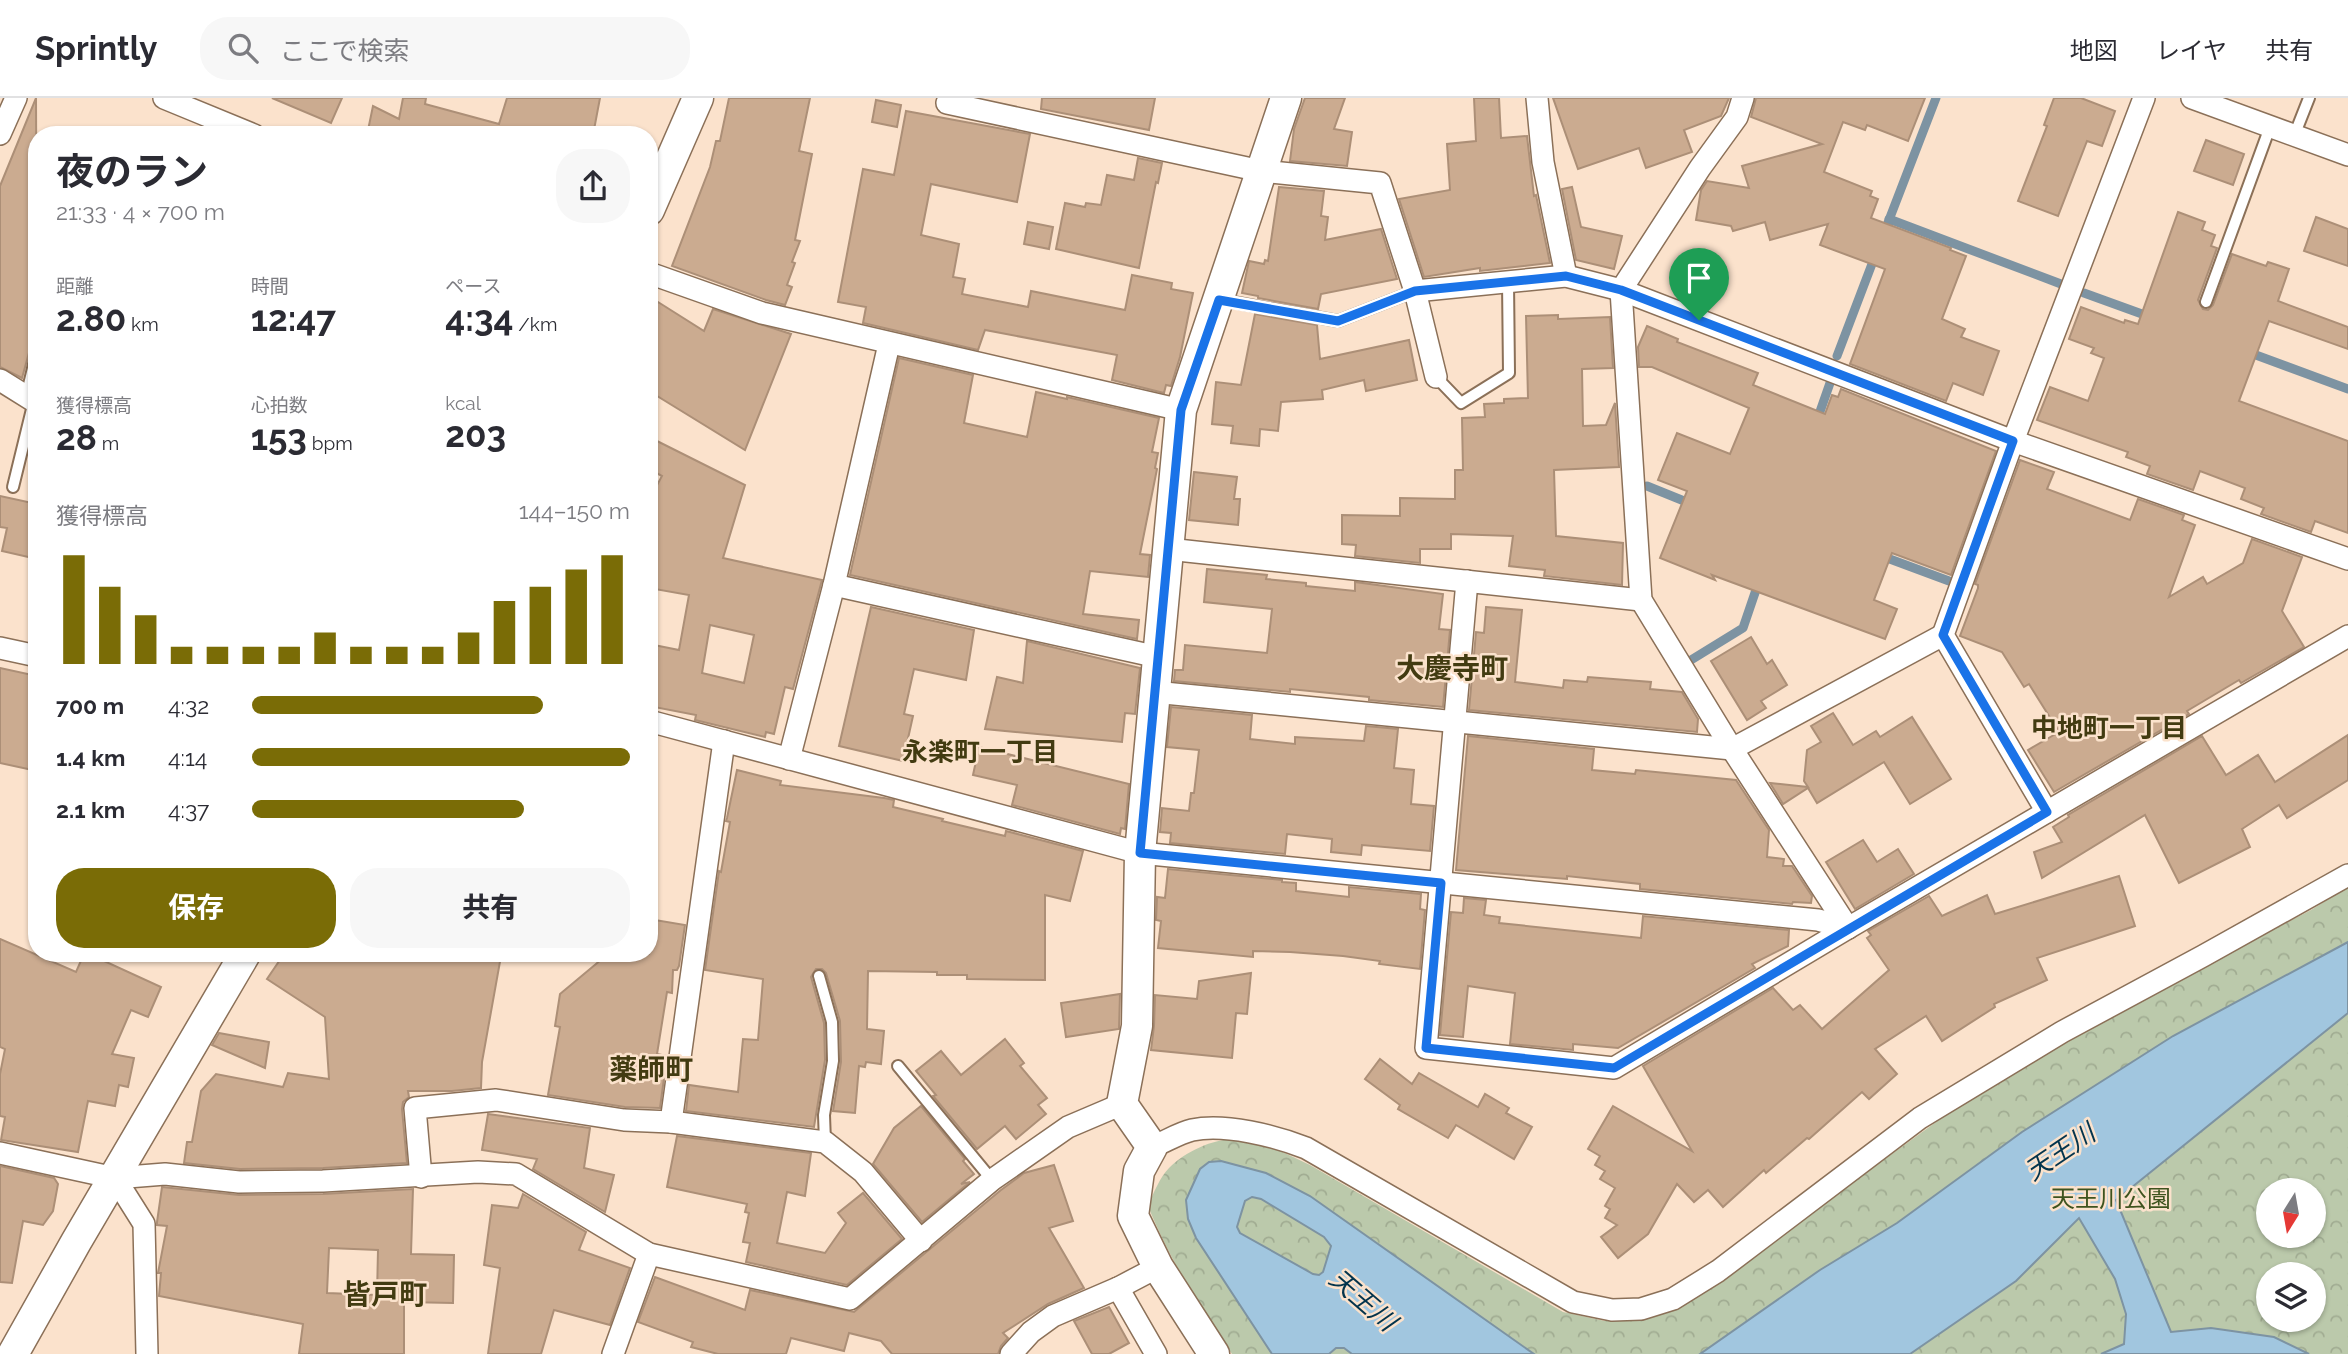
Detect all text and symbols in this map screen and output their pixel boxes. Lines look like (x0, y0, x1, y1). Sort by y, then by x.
search box (200, 17, 690, 80)
text: Sprintly (35, 29, 158, 68)
icon: search (224, 29, 262, 67)
text: ここで検索 (280, 36, 410, 66)
text: 地図 (2070, 36, 2118, 65)
text: レイヤ (2156, 36, 2227, 65)
text: 共有 (2265, 36, 2313, 65)
text: 夜のラン (56, 149, 208, 194)
button: share (556, 149, 630, 223)
text: 21:33 · 4 × 700 m (56, 198, 225, 225)
pin (1669, 248, 1729, 320)
icon: arrive (1680, 259, 1718, 297)
text: 距離 (56, 275, 94, 297)
text: 時間 (251, 275, 289, 297)
text: ペース (445, 275, 501, 297)
text: 2.80 (56, 298, 126, 339)
text: 12:47 (251, 298, 336, 339)
text: 4:34 (445, 298, 513, 339)
text: km (126, 313, 159, 335)
text: /km (513, 313, 557, 335)
text: kcal (445, 392, 481, 414)
text: 獲得標高 (56, 394, 132, 416)
text: 心拍数 (251, 394, 308, 416)
text: 203 (445, 414, 506, 455)
text: 28 (56, 417, 97, 458)
text: 153 (251, 417, 307, 458)
text: m (97, 432, 119, 454)
text: bpm (307, 432, 353, 454)
text: 144–150 m (519, 497, 630, 524)
text: 獲得標高 (56, 502, 148, 529)
district label: 大慶寺町 (1396, 652, 1508, 685)
text: 700 m (56, 692, 124, 719)
text: 4:32 (168, 692, 209, 719)
district label: 中地町一丁目 (2031, 713, 2187, 743)
district label: 永楽町一丁目 (902, 737, 1058, 767)
text: 1.4 km (56, 744, 125, 771)
text: 4:14 (168, 744, 207, 771)
text: 2.1 km (56, 796, 125, 823)
text: 4:37 (168, 796, 209, 823)
button: 保存 (56, 868, 336, 948)
button: 共有 (350, 868, 630, 948)
district label: 薬師町 (609, 1053, 693, 1086)
water label: 天王川 (2019, 1116, 2103, 1186)
north arrow (2256, 1178, 2326, 1248)
map controls (2256, 1178, 2326, 1332)
park label: 天王川公園 (2051, 1184, 2171, 1213)
button: layers (2256, 1262, 2326, 1332)
water label: 天王川 (1324, 1263, 1405, 1339)
district label: 皆戸町 (343, 1278, 427, 1311)

